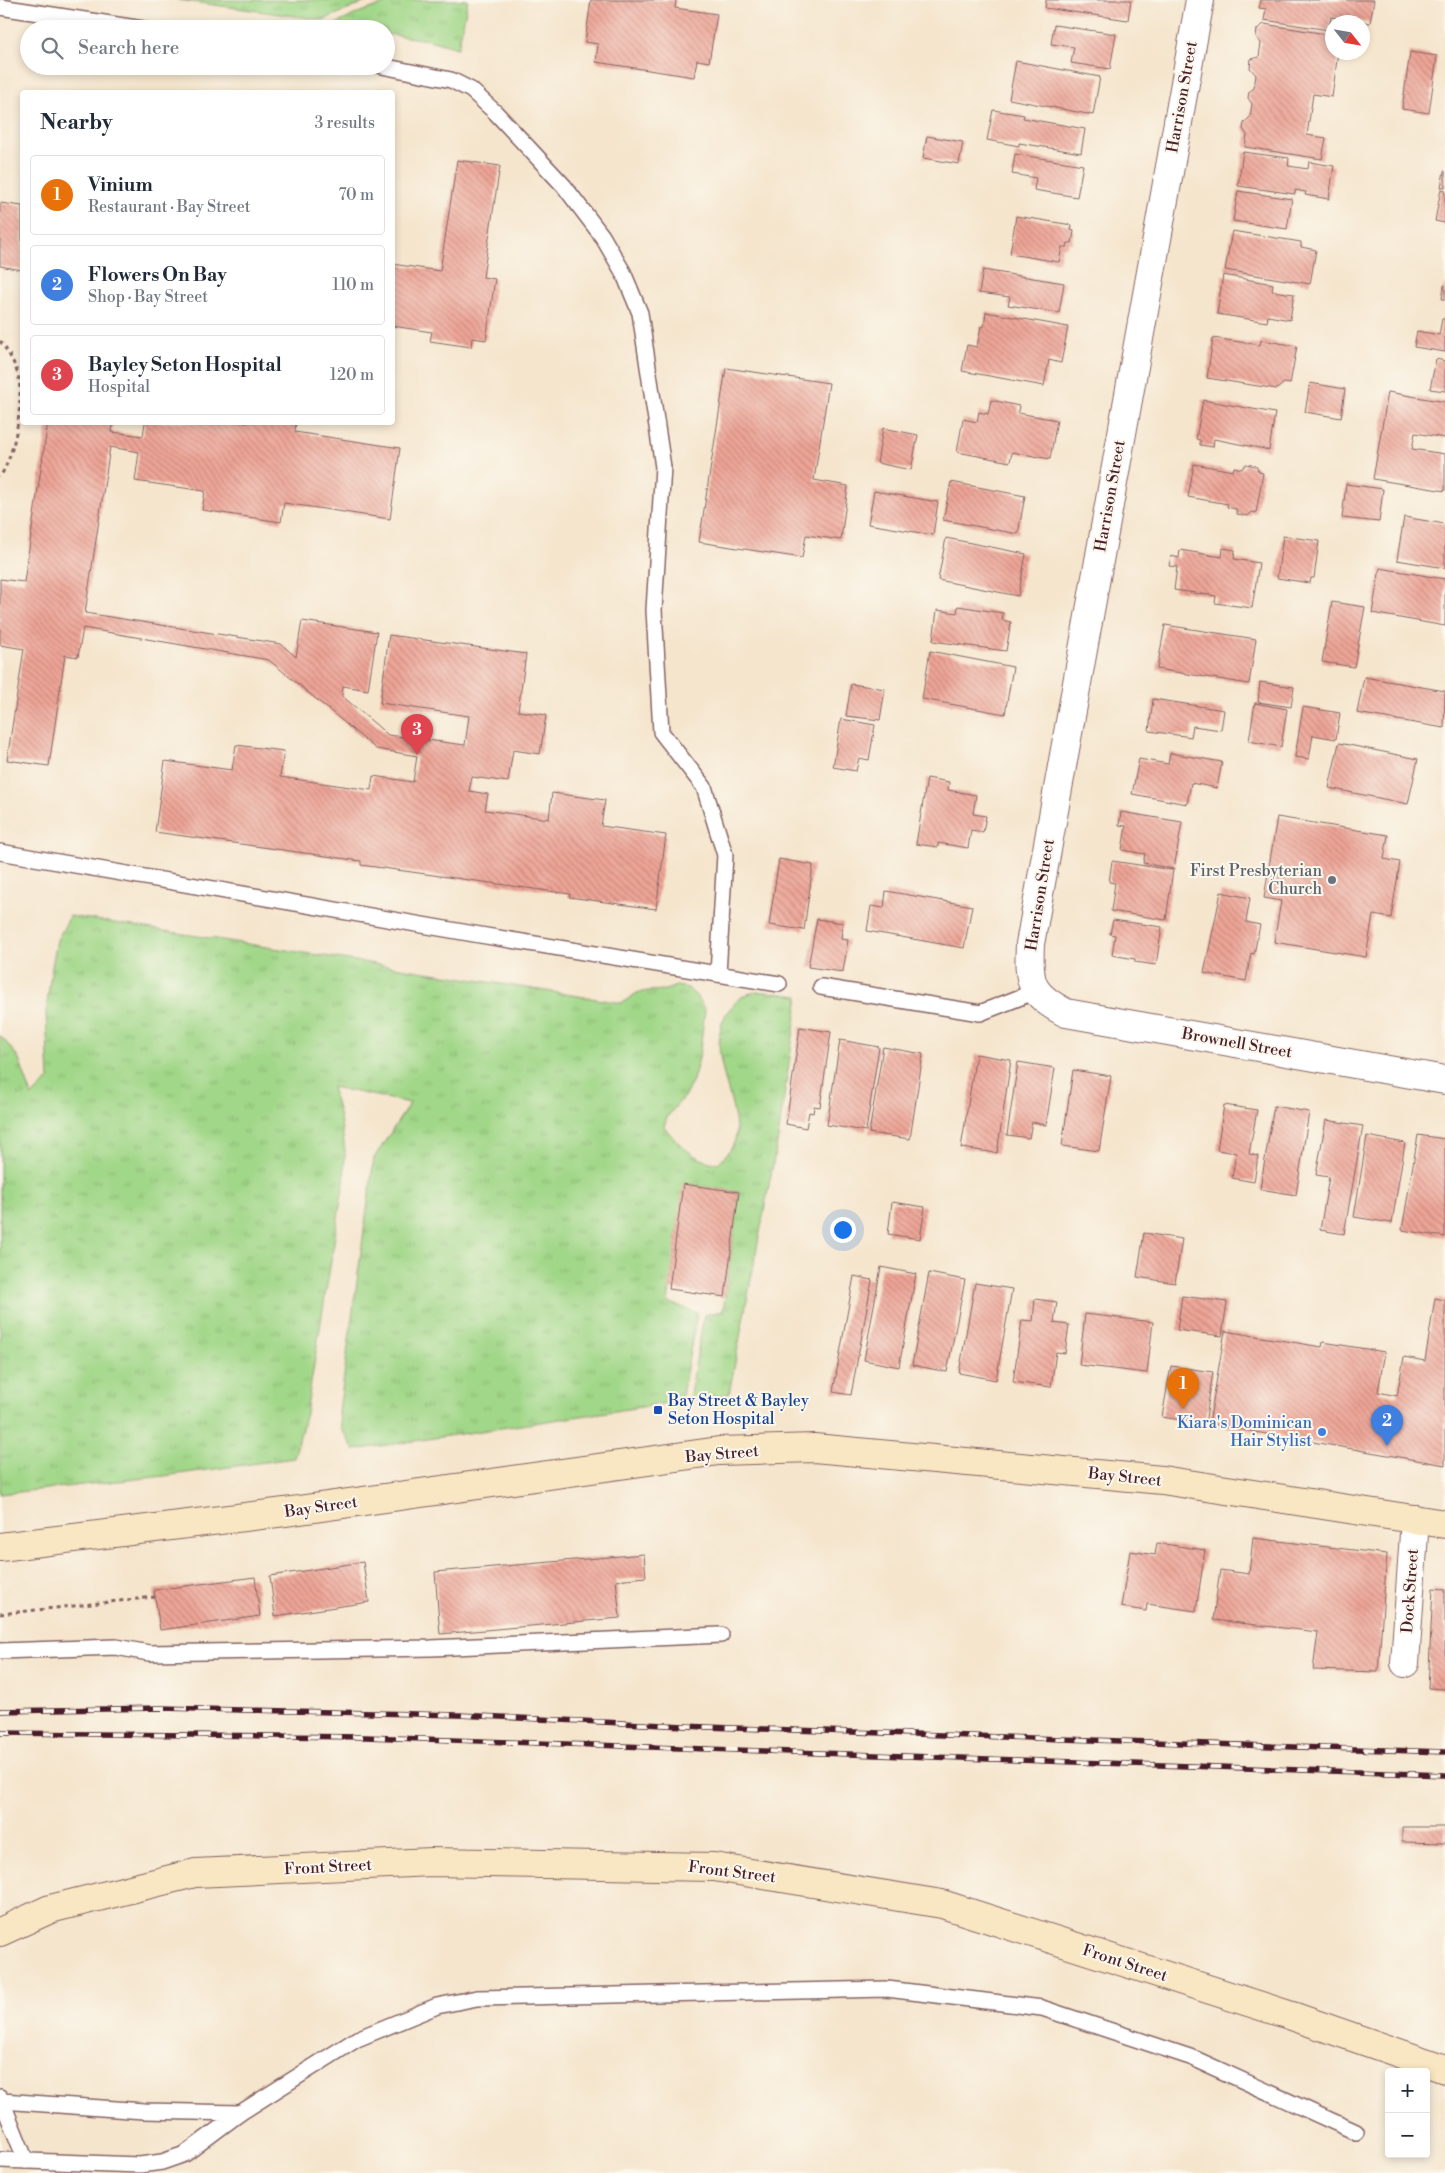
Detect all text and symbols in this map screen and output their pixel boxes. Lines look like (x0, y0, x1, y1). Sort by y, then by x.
north arrow (1325, 15, 1370, 60)
search box (20, 20, 395, 75)
icon: search (38, 34, 66, 62)
text: Search here (78, 36, 179, 60)
street label: Harrison Street (1162, 39, 1202, 154)
text: Nearby (40, 110, 113, 136)
text: 3 results (314, 113, 375, 133)
text: Vinium (88, 173, 153, 197)
text: 1 (53, 185, 61, 205)
text: 70 m (338, 185, 374, 205)
text: Restaurant · Bay Street (88, 197, 250, 217)
text: Flowers On Bay (88, 263, 227, 287)
text: 2 (52, 275, 62, 295)
text: 110 m (332, 275, 374, 295)
text: Shop · Bay Street (88, 287, 208, 307)
text: Bayley Seton Hospital (88, 353, 282, 377)
text: 3 (52, 365, 62, 385)
text: 120 m (330, 365, 374, 385)
text: Hospital (88, 377, 150, 397)
street label: Harrison Street (1090, 438, 1130, 553)
pin: 3 (401, 714, 433, 755)
street label: Harrison Street (1021, 837, 1059, 952)
place label: First Presbyterian Church (1190, 861, 1322, 899)
marker: First Presbyterian Church (1326, 874, 1338, 886)
street label: Brownell Street (1179, 1023, 1294, 1063)
your location (830, 1217, 856, 1243)
pin: 1 (1167, 1368, 1199, 1409)
place label: Bay Street & Bayley Seton Hospital (667, 1391, 809, 1429)
marker: Bay Street & Bayley Seton Hospital (652, 1404, 664, 1416)
pin: 2 (1371, 1405, 1403, 1446)
place label: Kiara's Dominican Hair Stylist (1177, 1413, 1312, 1451)
marker: Kiara's Dominican Hair Stylist (1316, 1426, 1328, 1438)
street label: Bay Street (683, 1441, 760, 1467)
street label: Bay Street (1086, 1463, 1163, 1491)
street label: Bay Street (282, 1492, 359, 1522)
street label: Dock Street (1397, 1548, 1423, 1634)
street label: Front Street (284, 1855, 373, 1879)
street label: Front Street (687, 1857, 777, 1887)
street label: Front Street (1080, 1940, 1170, 1986)
map controls (1385, 2068, 1430, 2158)
button: + (1385, 2068, 1430, 2113)
button: − (1385, 2113, 1430, 2158)

